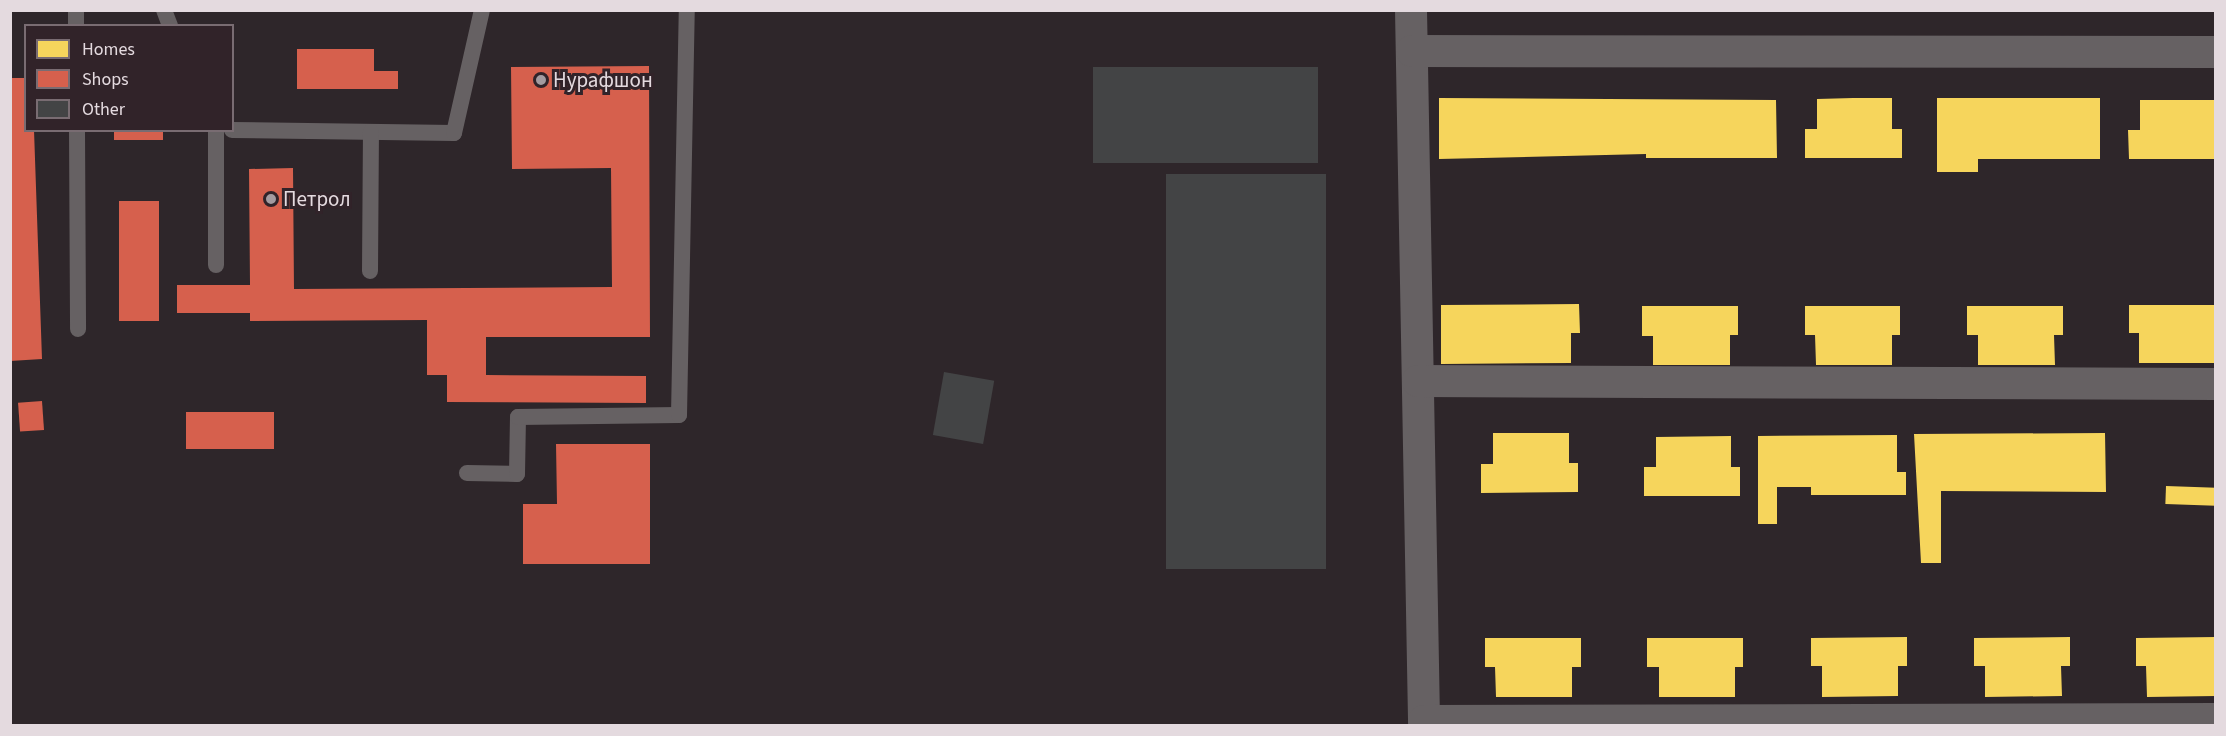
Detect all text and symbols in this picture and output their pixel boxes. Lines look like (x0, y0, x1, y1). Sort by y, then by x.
legend (24, 24, 234, 132)
text: Homes (82, 37, 135, 62)
text: Shops (82, 67, 129, 92)
place label: Нурафшон (553, 67, 653, 93)
marker: Нурафшон (534, 73, 548, 87)
text: Other (82, 97, 125, 122)
place label: Петрол (283, 186, 351, 212)
marker: Петрол (264, 192, 278, 206)

